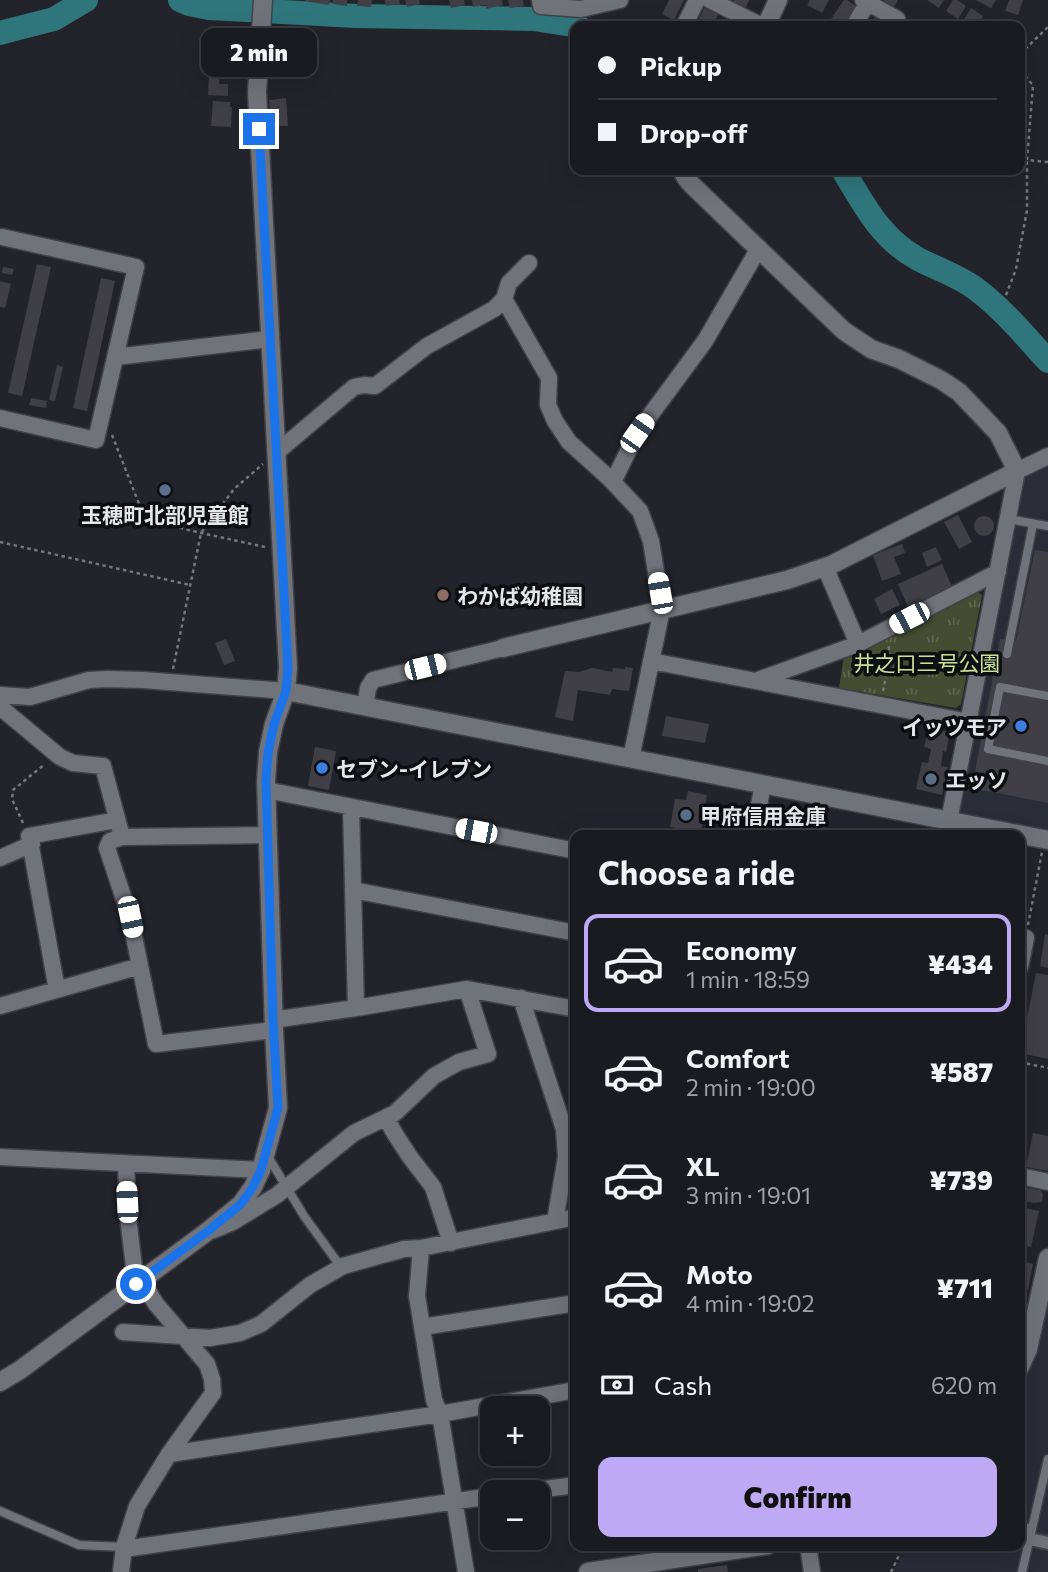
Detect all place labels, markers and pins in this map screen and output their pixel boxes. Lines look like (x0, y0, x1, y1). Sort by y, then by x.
marker: 玉穂町北部児童館 (157, 482, 173, 498)
place label: 玉穂町北部児童館 (81, 502, 249, 527)
place label: わかば幼稚園 (457, 583, 583, 608)
marker: わかば幼稚園 (435, 587, 451, 603)
place label: イッツモア (902, 714, 1007, 739)
marker: イッツモア (1013, 718, 1029, 734)
place label: セブン-イレブン (336, 756, 492, 781)
marker: セブン-イレブン (314, 760, 330, 776)
place label: エッソ (945, 767, 1008, 792)
marker: エッソ (923, 771, 939, 787)
place label: 甲府信用金庫 (700, 803, 826, 828)
marker: 甲府信用金庫 (678, 807, 694, 823)

